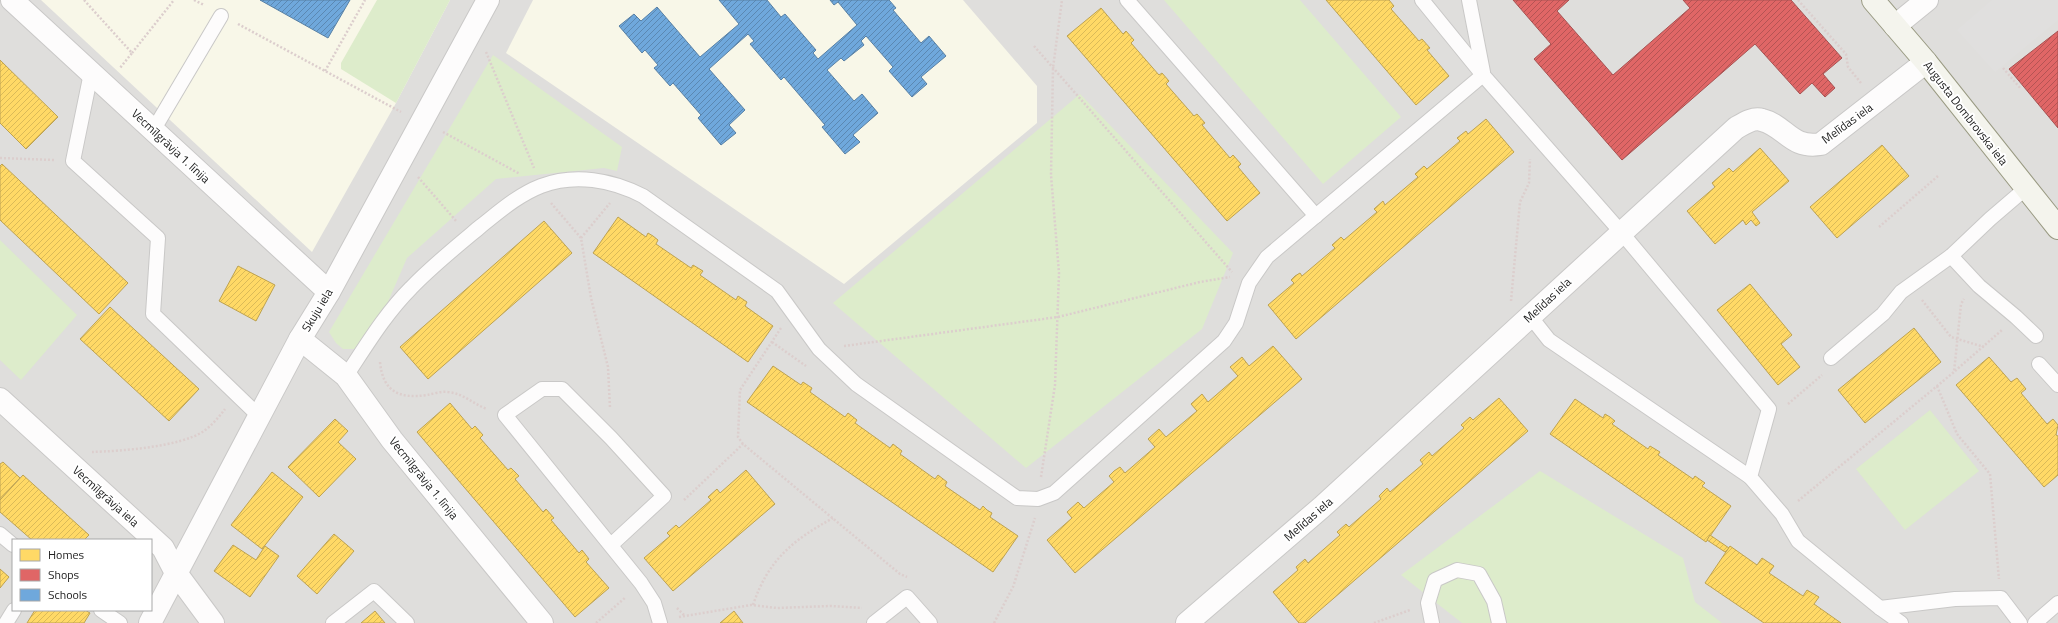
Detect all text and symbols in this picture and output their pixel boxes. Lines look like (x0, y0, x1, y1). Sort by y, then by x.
street label: Augusta Dombrovska iela (1919, 57, 2013, 169)
street label: Melīdas iela (1817, 98, 1877, 148)
street label: Vecmīlgrāvja 1. līnija (127, 104, 215, 188)
street label: Melīdas iela (1519, 273, 1575, 327)
street label: Skuju iela (297, 285, 337, 335)
street label: Vecmīlgrāvja 1. līnija (385, 432, 463, 524)
street label: Vecmīlgrāvja iela (68, 461, 144, 531)
street label: Melīdas iela (1279, 492, 1337, 546)
legend (12, 539, 152, 611)
text: Homes (48, 545, 84, 564)
text: Shops (48, 565, 80, 584)
text: Schools (48, 585, 88, 604)

